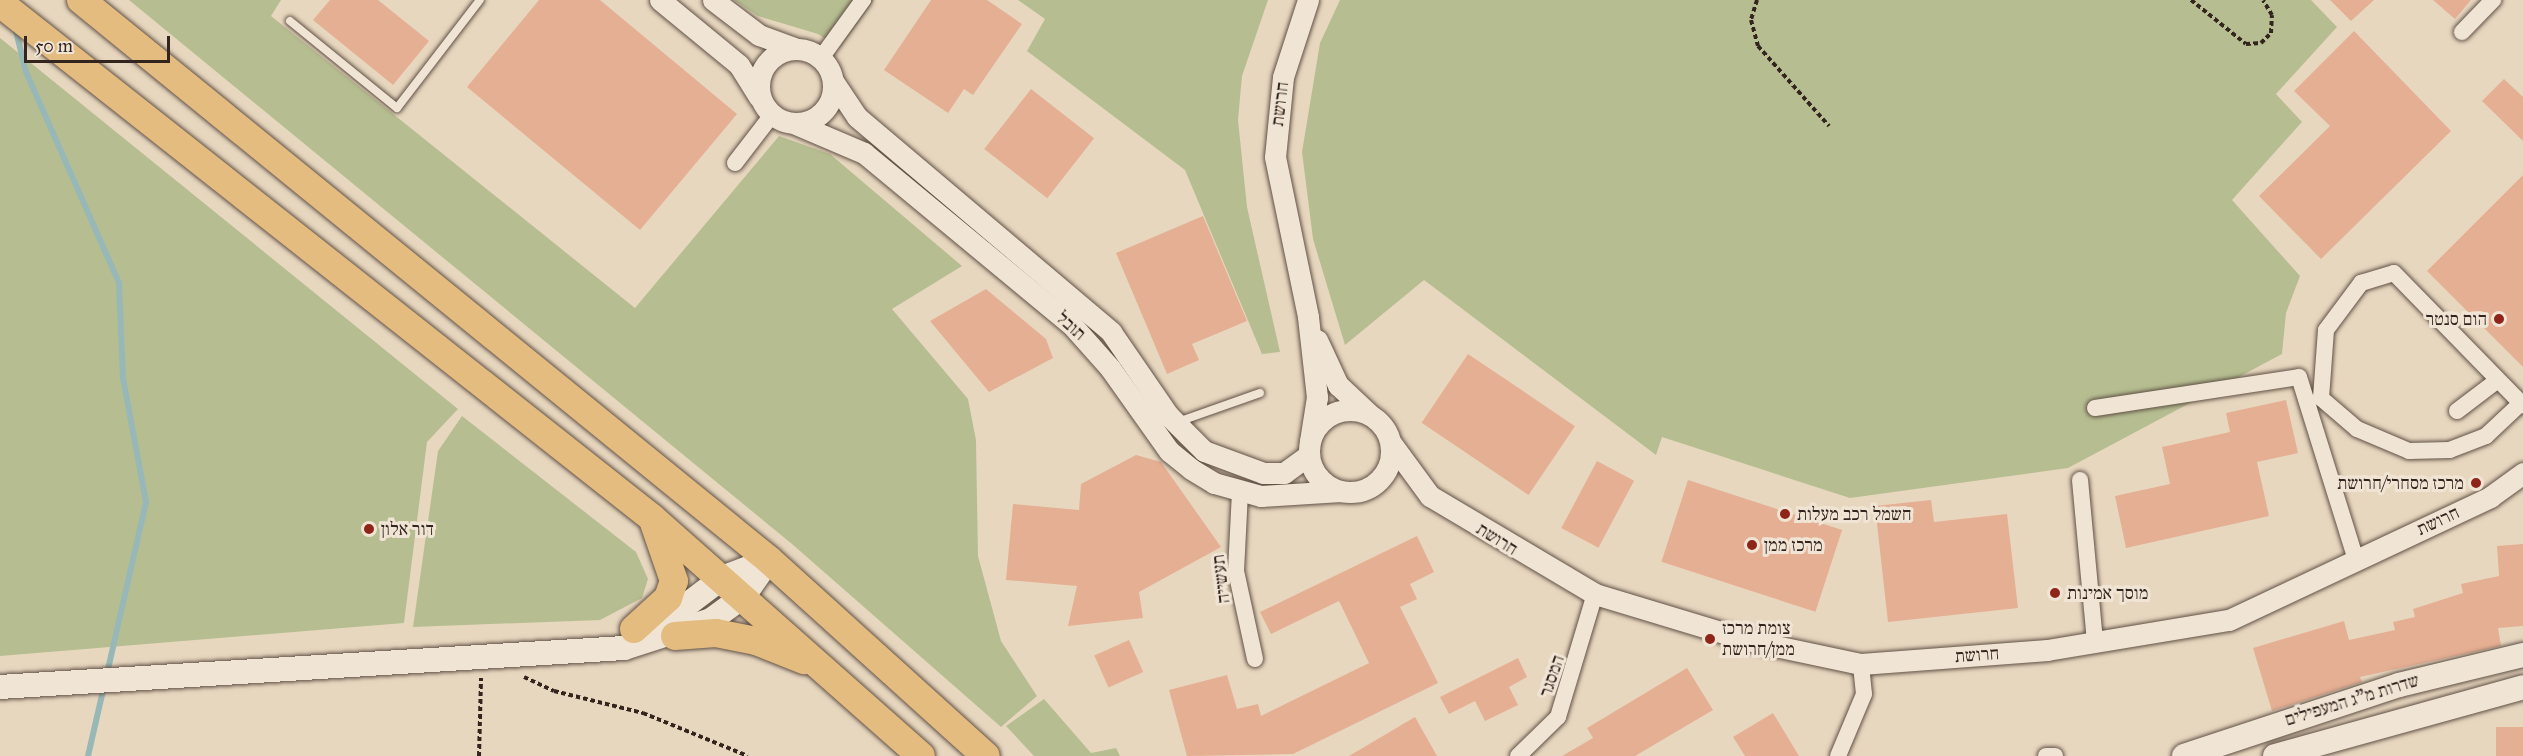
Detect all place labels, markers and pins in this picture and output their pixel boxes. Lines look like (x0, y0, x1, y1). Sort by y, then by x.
place label: הום סנטר (2426, 308, 2487, 330)
marker: הום סנטר (2492, 312, 2506, 326)
place label: מרכז מסחרי/חרושת (2337, 472, 2464, 494)
marker: מרכז מסחרי/חרושת (2469, 476, 2483, 490)
place label: חשמל רכב מעלות (1797, 503, 1912, 525)
marker: חשמל רכב מעלות (1778, 507, 1792, 521)
place label: דור אלון (381, 518, 434, 540)
marker: דור אלון (362, 522, 376, 536)
place label: מרכז ממן (1764, 534, 1823, 556)
marker: מרכז ממן (1745, 538, 1759, 552)
place label: מוסך אמינות (2067, 582, 2148, 604)
marker: מוסך אמינות (2048, 586, 2062, 600)
place label: צומת מרכז ממן/חרושת (1722, 618, 1795, 660)
marker: צומת מרכז ממן/חרושת (1703, 632, 1717, 646)

